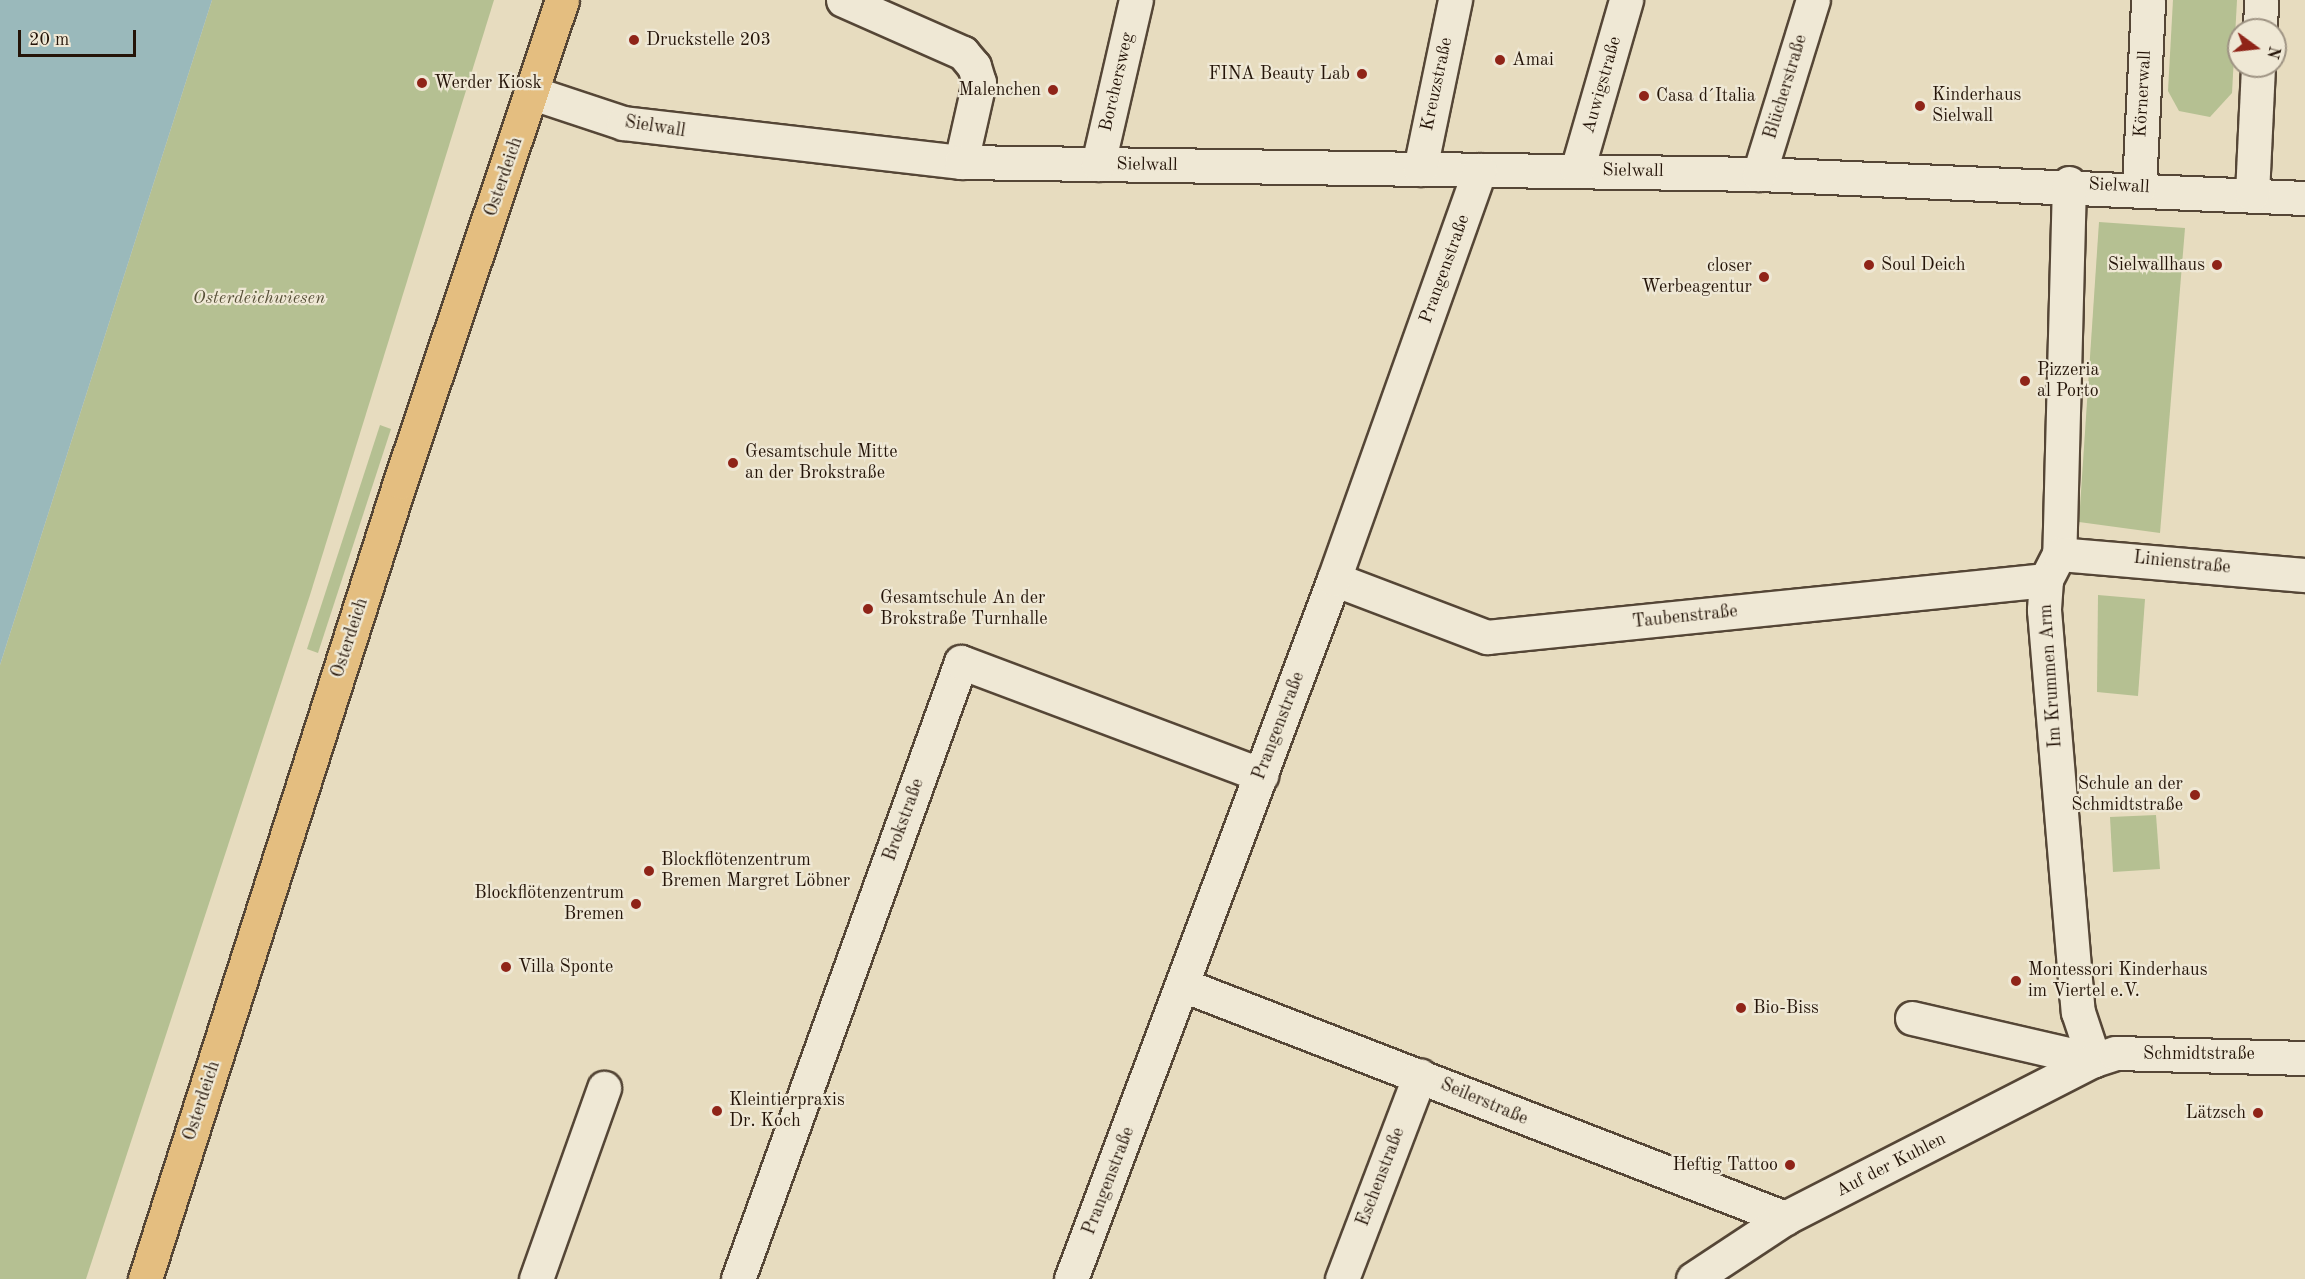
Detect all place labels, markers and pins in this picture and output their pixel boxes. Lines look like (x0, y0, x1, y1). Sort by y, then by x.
place label: Druckstelle 203 (646, 29, 771, 51)
marker: Druckstelle 203 (627, 33, 641, 47)
place label: Amai (1512, 49, 1554, 71)
marker: Amai (1493, 53, 1507, 67)
place label: FINA Beauty Lab (1208, 63, 1350, 85)
marker: FINA Beauty Lab (1355, 67, 1369, 81)
place label: Werder Kiosk (434, 72, 542, 94)
marker: Werder Kiosk (415, 76, 429, 90)
place label: Malenchen (959, 79, 1041, 101)
marker: Malenchen (1046, 83, 1060, 97)
place label: Casa d´Italia (1656, 85, 1756, 107)
place label: Kinderhaus Sielwall (1932, 85, 2021, 128)
marker: Casa d´Italia (1637, 89, 1651, 103)
marker: Kinderhaus Sielwall (1913, 99, 1927, 113)
place label: Soul Deich (1881, 254, 1965, 276)
place label: Sielwallhaus (2108, 254, 2205, 276)
place label: closer Werbeagentur (1641, 256, 1752, 298)
marker: Soul Deich (1862, 258, 1876, 272)
marker: Sielwallhaus (2210, 258, 2224, 272)
marker: closer Werbeagentur (1757, 270, 1771, 284)
place label: Pizzeria al Porto (2037, 360, 2099, 403)
marker: Pizzeria al Porto (2018, 374, 2032, 388)
place label: Gesamtschule Mitte an der Brokstraße (745, 442, 898, 484)
marker: Gesamtschule Mitte an der Brokstraße (726, 456, 740, 470)
place label: Gesamtschule An der Brokstraße Turnhalle (880, 588, 1048, 630)
marker: Gesamtschule An der Brokstraße Turnhalle (861, 602, 875, 616)
place label: Schule an der Schmidtstraße (2071, 774, 2183, 816)
marker: Schule an der Schmidtstraße (2188, 788, 2202, 802)
place label: Blockflötenzentrum Bremen Margret Löbner (661, 850, 850, 892)
marker: Blockflötenzentrum Bremen Margret Löbner (642, 864, 656, 878)
place label: Blockflötenzentrum Bremen (474, 883, 624, 926)
marker: Blockflötenzentrum Bremen (629, 897, 643, 911)
place label: Villa Sponte (518, 956, 613, 978)
marker: Villa Sponte (499, 960, 513, 974)
place label: Montessori Kinderhaus im Viertel e.V. (2028, 960, 2207, 1002)
marker: Montessori Kinderhaus im Viertel e.V. (2009, 974, 2023, 988)
place label: Bio-Biss (1753, 997, 1819, 1019)
marker: Bio-Biss (1734, 1001, 1748, 1015)
place label: Kleintierpraxis Dr. Koch (729, 1090, 845, 1132)
place label: Lätzsch (2185, 1102, 2246, 1124)
marker: Kleintierpraxis Dr. Koch (710, 1104, 724, 1118)
marker: Lätzsch (2251, 1106, 2265, 1120)
place label: Heftig Tattoo (1672, 1154, 1778, 1176)
marker: Heftig Tattoo (1783, 1158, 1797, 1172)

